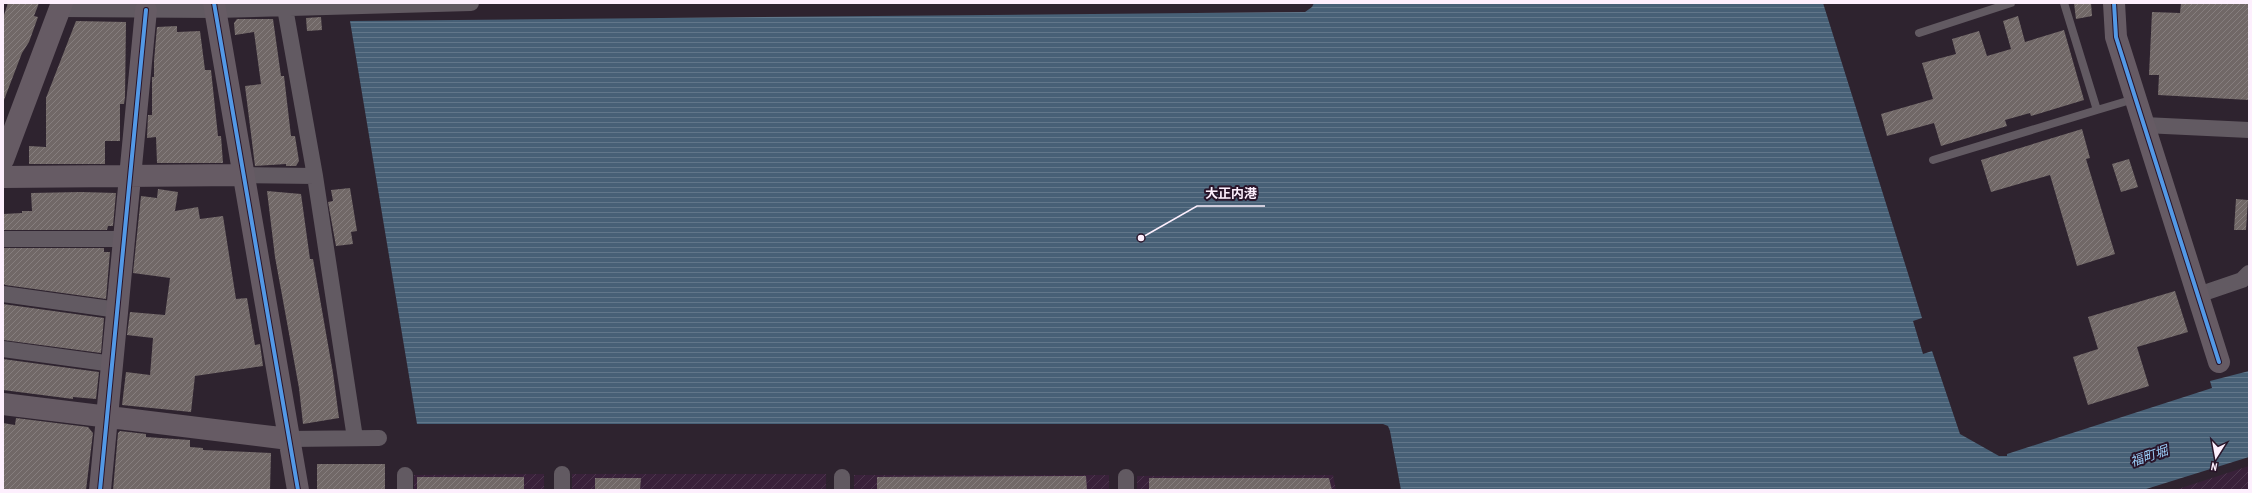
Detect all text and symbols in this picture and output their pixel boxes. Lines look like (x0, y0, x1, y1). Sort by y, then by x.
callout: 大正内港 (1197, 181, 1265, 206)
text: 大正内港 (1205, 185, 1257, 202)
north arrow (2196, 437, 2236, 477)
water label: 福町堀 (2128, 441, 2172, 470)
text: N (2210, 459, 2218, 474)

